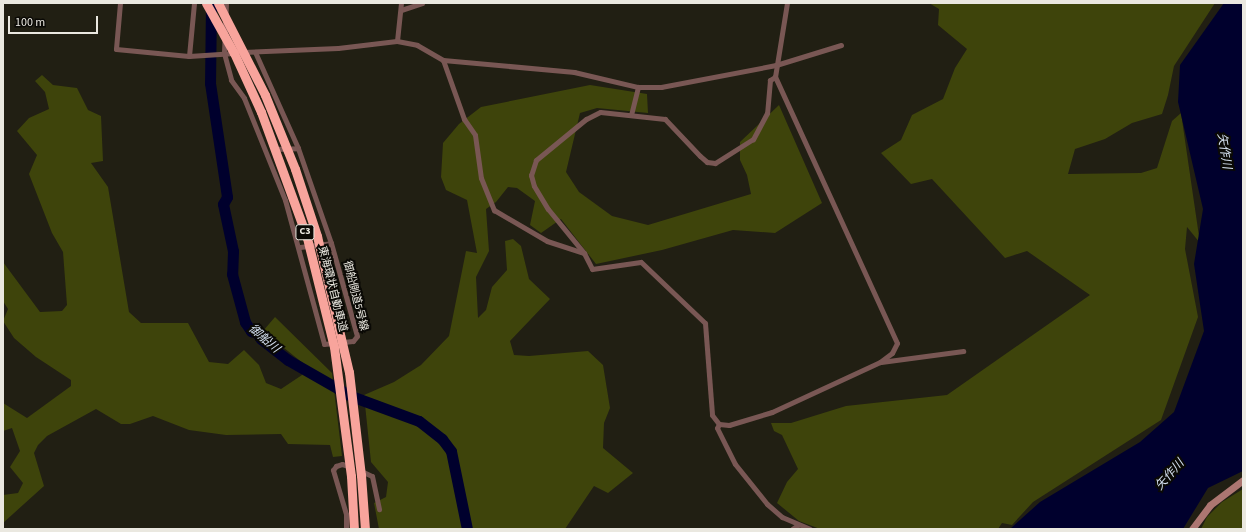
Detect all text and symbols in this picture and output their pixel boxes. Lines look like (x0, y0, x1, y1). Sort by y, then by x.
scale bar (10, 8, 100, 34)
text: 100 m (15, 14, 45, 31)
water label: 矢作川 (1214, 132, 1234, 170)
road number: C3 (295, 224, 315, 240)
street label: 東海環状自動車道 (315, 245, 349, 333)
street label: 御船側道5号線 (340, 260, 370, 332)
water label: 御船川 (246, 322, 282, 356)
water label: 矢作川 (1153, 457, 1187, 493)

